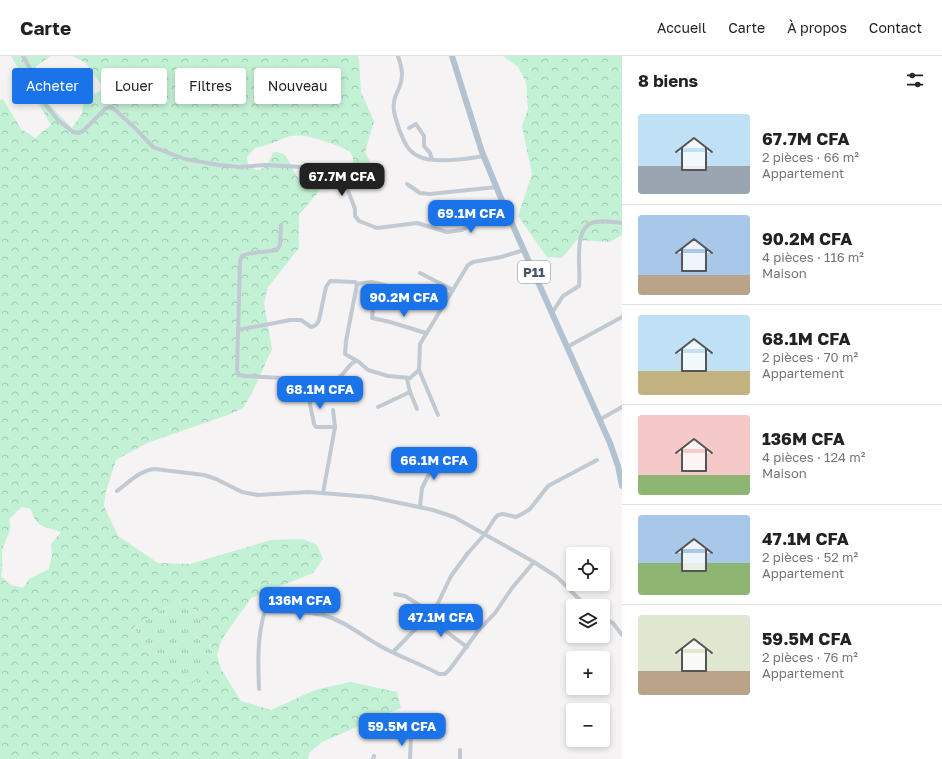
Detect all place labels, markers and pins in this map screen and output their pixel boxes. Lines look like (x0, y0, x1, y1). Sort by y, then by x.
pin: 67.7M CFA (296, 163, 388, 197)
pin: 69.1M CFA (425, 200, 517, 234)
pin: 90.2M CFA (358, 284, 450, 318)
pin: 68.1M CFA (274, 376, 366, 410)
pin: 66.1M CFA (388, 447, 480, 481)
pin: 136M CFA (259, 587, 341, 621)
pin: 47.1M CFA (395, 604, 487, 638)
pin: 59.5M CFA (356, 713, 448, 747)

